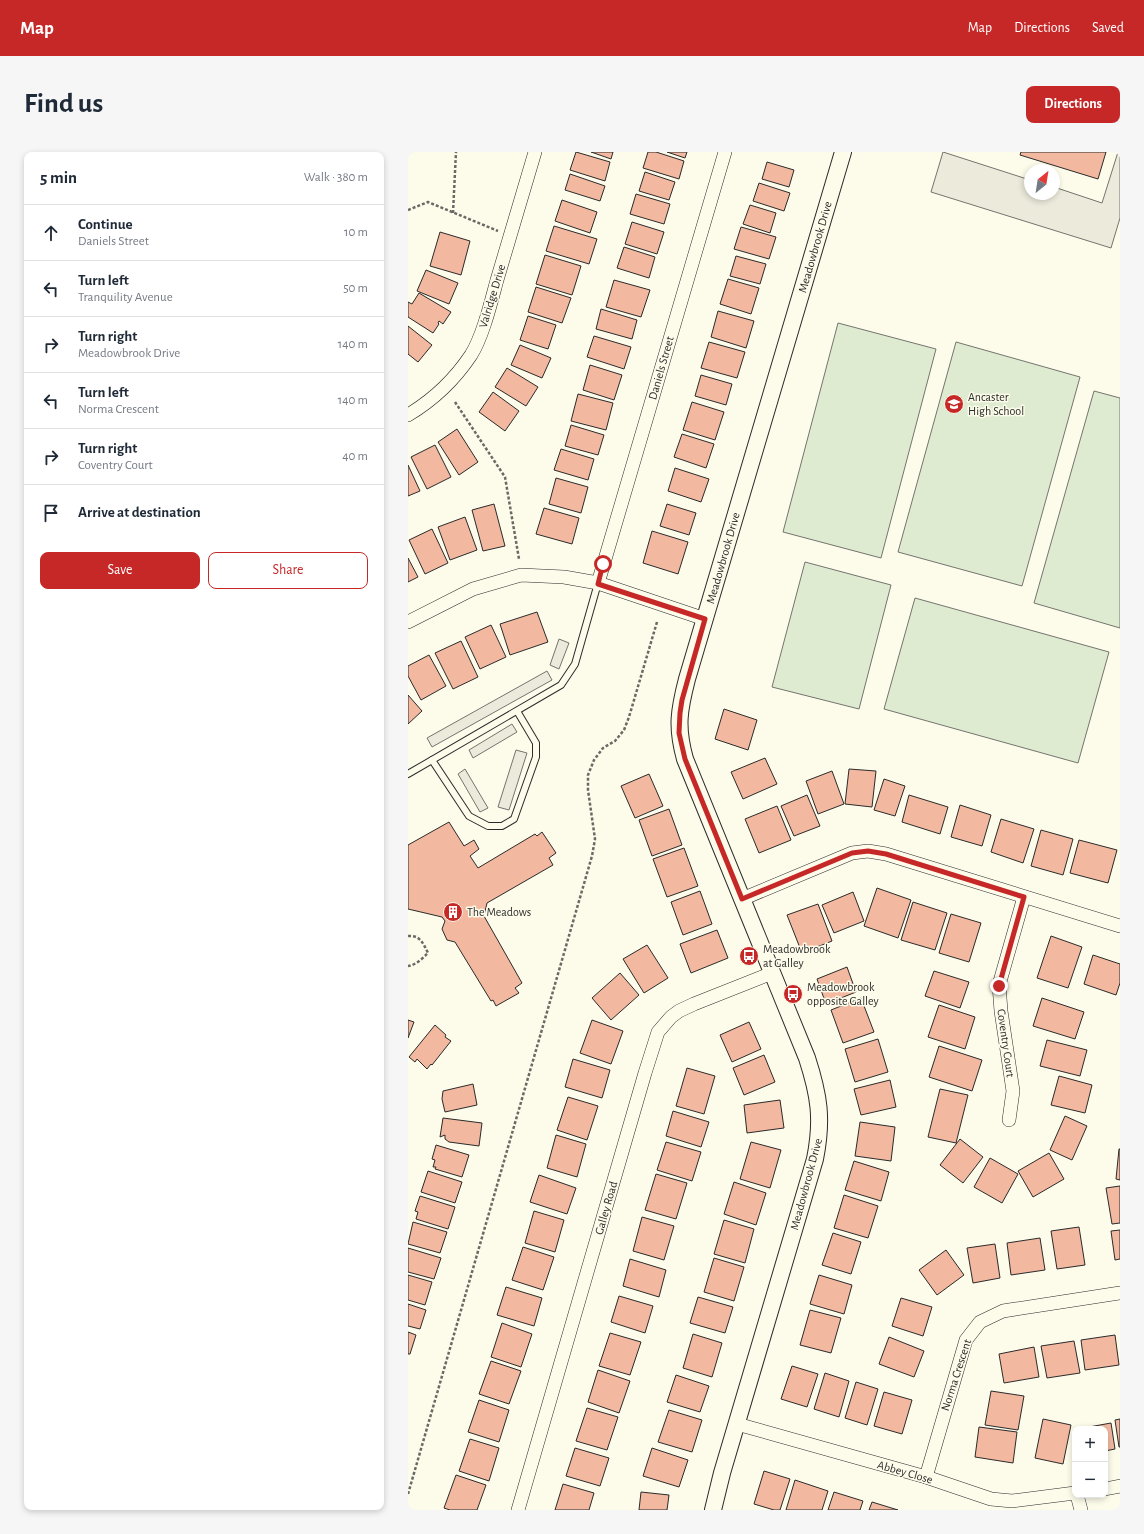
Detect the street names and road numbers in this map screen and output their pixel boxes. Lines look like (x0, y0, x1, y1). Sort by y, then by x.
street label: Meadowbrook Drive (796, 200, 834, 294)
street label: Valridge Drive (477, 263, 507, 329)
street label: Daniels Street (646, 335, 676, 401)
street label: Meadowbrook Drive (704, 511, 742, 605)
street label: Coventry Court (994, 1008, 1017, 1078)
street label: Meadowbrook Drive (788, 1137, 824, 1231)
street label: Galley Road (593, 1180, 620, 1236)
street label: Norma Crescent (939, 1337, 973, 1412)
street label: Abbey Close (876, 1458, 934, 1487)

